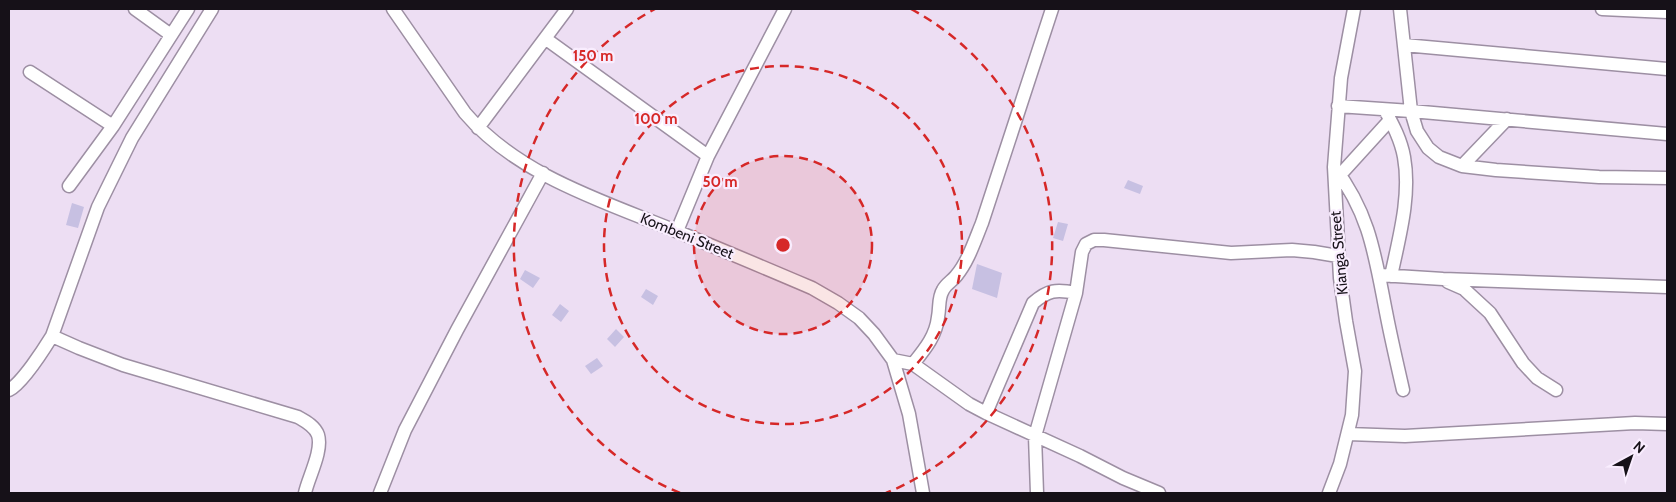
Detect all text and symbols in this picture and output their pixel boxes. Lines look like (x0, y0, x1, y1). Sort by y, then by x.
text: 150 m (573, 47, 613, 65)
text: 100 m (634, 110, 678, 128)
text: 50 m (702, 173, 738, 191)
street label: Kombeni Street (638, 209, 736, 263)
street label: Kianga Street (1326, 210, 1352, 296)
centre of rings (774, 236, 792, 254)
north arrow (1606, 432, 1656, 482)
text: N (1630, 437, 1649, 457)

